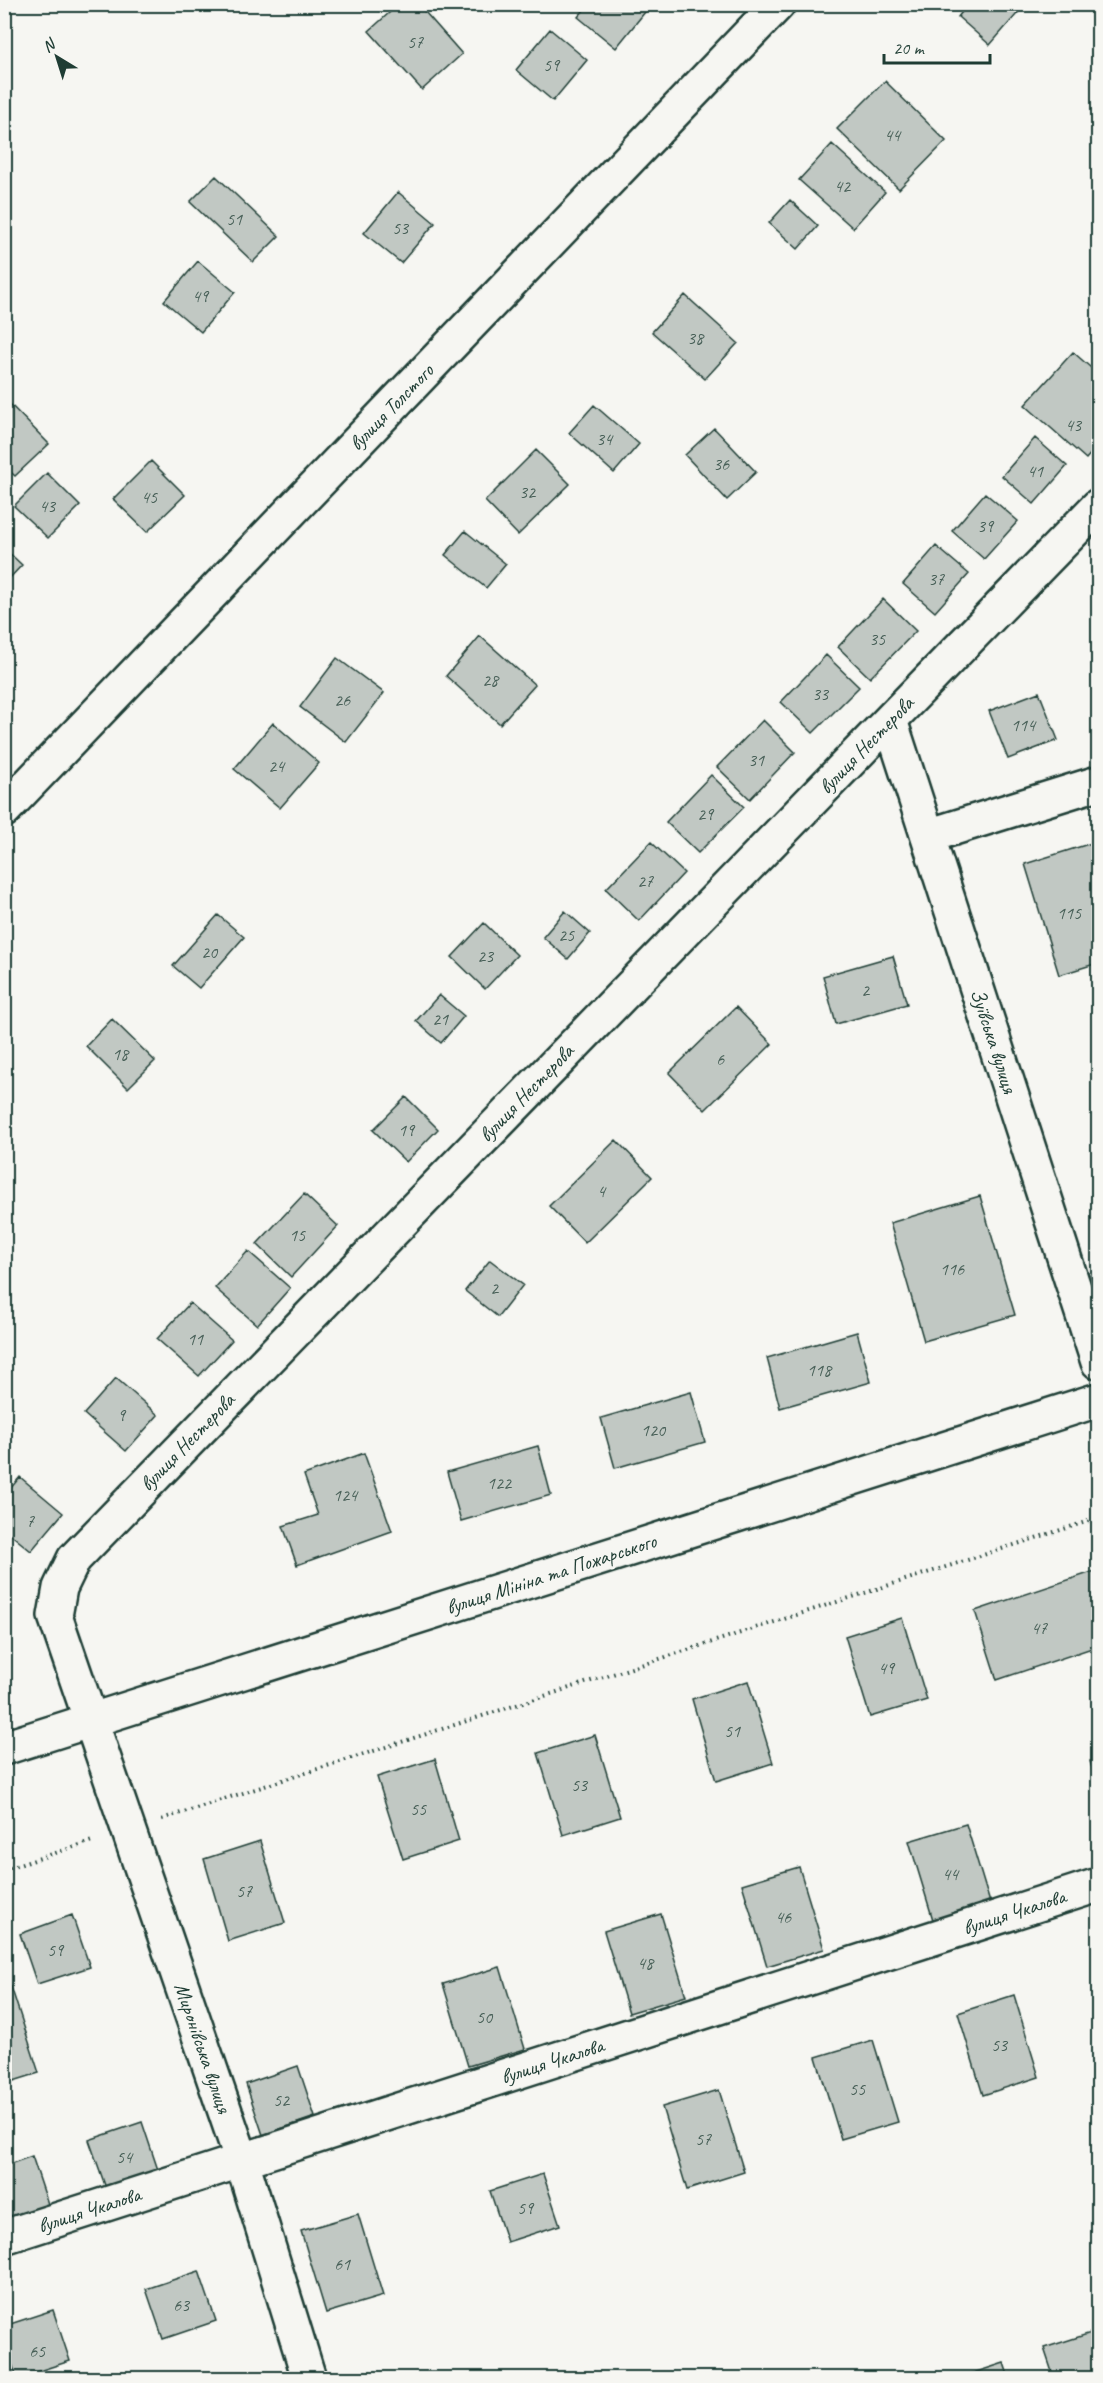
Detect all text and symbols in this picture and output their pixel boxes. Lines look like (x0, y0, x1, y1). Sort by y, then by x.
north arrow (27, 27, 87, 87)
scale bar (884, 27, 990, 65)
house number: 57 (407, 31, 424, 53)
text: N (38, 33, 61, 57)
text: 20 m (893, 37, 926, 59)
house number: 59 (543, 54, 561, 76)
house number: 44 (884, 124, 902, 146)
house number: 42 (834, 175, 852, 197)
house number: 51 (226, 208, 243, 230)
house number: 53 (392, 217, 410, 239)
house number: 49 (192, 285, 210, 307)
house number: 38 (687, 327, 705, 349)
street label: вулиця Толстого (343, 357, 440, 456)
house number: 43 (1065, 414, 1083, 436)
house number: 34 (596, 428, 614, 450)
house number: 36 (713, 453, 730, 475)
house number: 41 (1027, 460, 1044, 482)
house number: 32 (519, 481, 537, 503)
house number: 45 (141, 486, 158, 508)
house number: 43 (39, 495, 57, 517)
house number: 39 (977, 515, 995, 537)
house number: 37 (928, 568, 945, 590)
house number: 35 (869, 628, 886, 650)
house number: 28 (482, 669, 500, 691)
house number: 33 (812, 683, 830, 705)
house number: 26 (334, 689, 351, 711)
street label: вулиця Нестерова (813, 689, 920, 799)
house number: 114 (1011, 714, 1037, 736)
house number: 31 (748, 749, 765, 771)
house number: 24 (268, 755, 286, 777)
house number: 29 (697, 803, 715, 825)
house number: 27 (637, 870, 654, 892)
house number: 115 (1057, 902, 1082, 924)
house number: 25 (558, 924, 575, 946)
house number: 20 (201, 941, 219, 963)
house number: 23 (477, 945, 495, 967)
house number: 2 (861, 979, 871, 1001)
street label: Зуївська вулиця (965, 985, 1024, 1098)
house number: 21 (432, 1008, 449, 1030)
street label: вулиця Нестерова (473, 1037, 580, 1147)
house number: 18 (112, 1043, 130, 1065)
house number: 6 (716, 1048, 725, 1070)
house number: 19 (398, 1119, 416, 1141)
house number: 4 (597, 1180, 607, 1202)
house number: 15 (289, 1224, 306, 1246)
house number: 116 (940, 1258, 965, 1280)
house number: 2 (490, 1277, 500, 1299)
house number: 11 (187, 1328, 204, 1350)
house number: 118 (807, 1359, 833, 1381)
street label: вулиця Нестерова (134, 1386, 241, 1496)
house number: 9 (117, 1404, 127, 1426)
house number: 120 (641, 1419, 667, 1441)
house number: 122 (487, 1472, 513, 1494)
house number: 124 (333, 1484, 359, 1506)
house number: 7 (26, 1510, 35, 1532)
street label: вулиця Мініна та Пожарського (443, 1527, 661, 1620)
house number: 47 (1031, 1617, 1048, 1639)
house number: 49 (878, 1657, 896, 1679)
house number: 51 (724, 1720, 741, 1742)
house number: 53 (571, 1774, 589, 1796)
house number: 55 (410, 1798, 427, 1820)
house number: 44 (942, 1863, 960, 1885)
house number: 57 (236, 1880, 253, 1902)
street label: вулиця Чкалова (959, 1882, 1071, 1941)
house number: 46 (775, 1906, 792, 1928)
house number: 59 (47, 1939, 65, 1961)
house number: 48 (637, 1952, 655, 1974)
street label: Миронівська вулиця (169, 1979, 238, 2118)
house number: 50 (476, 2006, 494, 2028)
street label: вулиця Чкалова (497, 2031, 609, 2090)
house number: 53 (991, 2034, 1009, 2056)
house number: 55 (849, 2078, 866, 2100)
house number: 52 (273, 2089, 291, 2111)
house number: 57 (695, 2128, 712, 2150)
house number: 54 (116, 2146, 134, 2168)
street label: вулиця Чкалова (34, 2180, 146, 2239)
house number: 59 (517, 2197, 535, 2219)
house number: 61 (334, 2253, 351, 2275)
house number: 63 (173, 2294, 191, 2316)
house number: 65 (29, 2340, 46, 2362)

